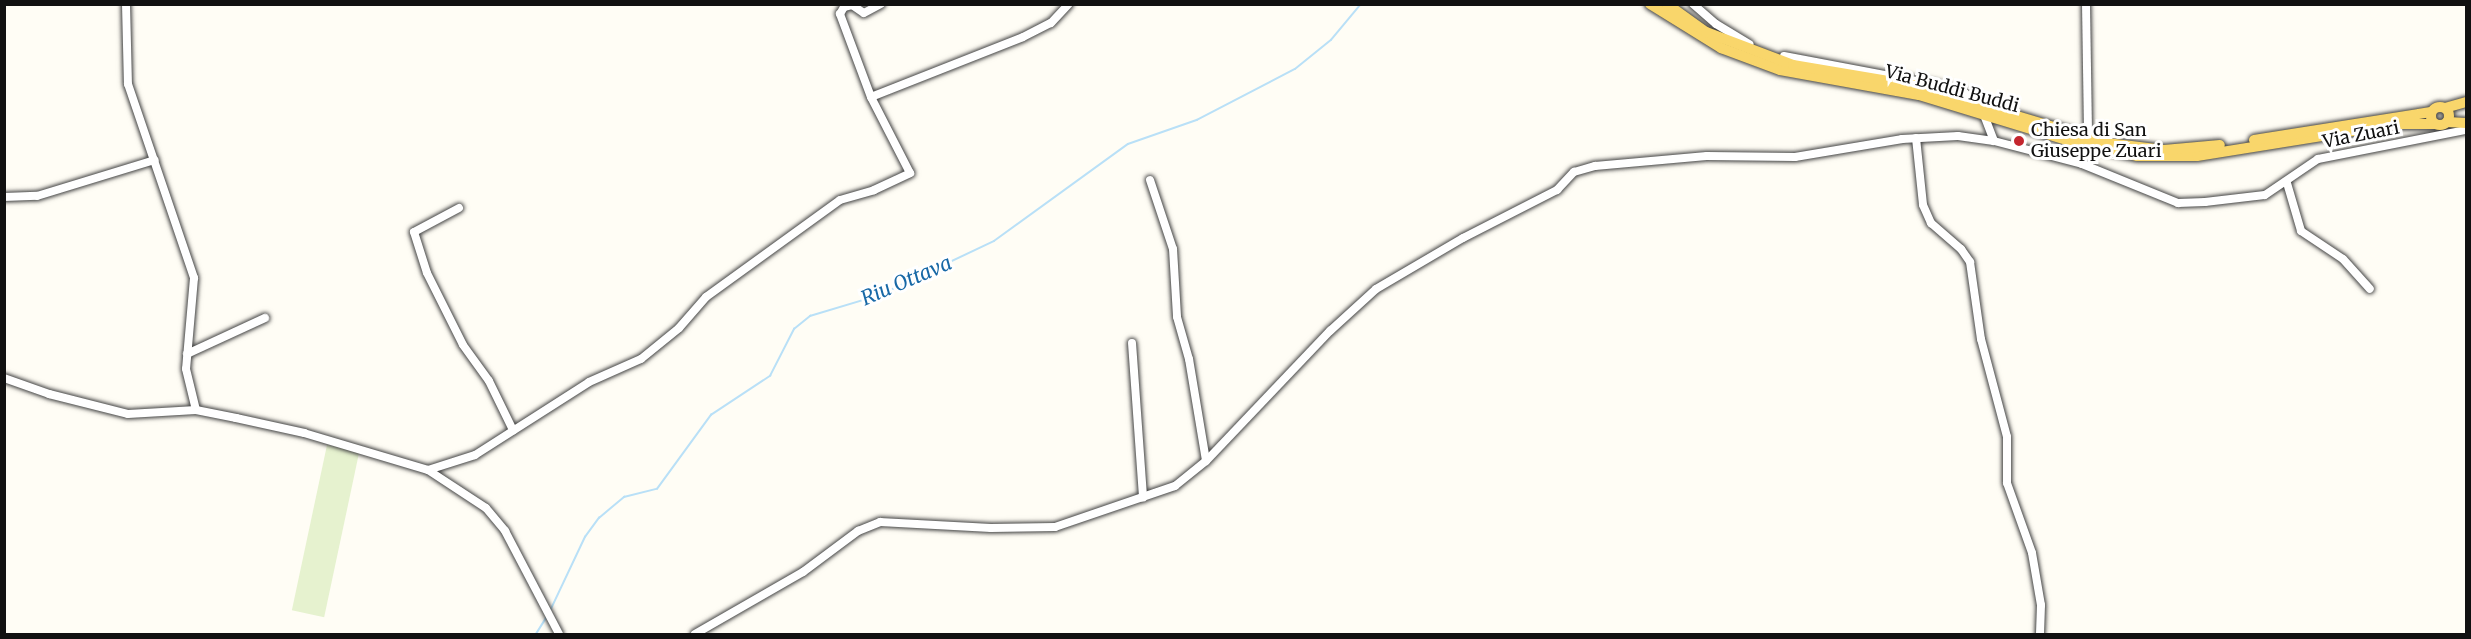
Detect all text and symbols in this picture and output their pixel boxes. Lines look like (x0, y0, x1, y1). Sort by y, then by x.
street label: Via Buddi Buddi (1883, 61, 2021, 117)
street label: Via Zuari (2321, 117, 2401, 153)
place label: Chiesa di San Giuseppe Zuari (2031, 120, 2161, 162)
marker: Chiesa di San Giuseppe Zuari (2012, 134, 2026, 148)
water label: Riu Ottava (857, 250, 955, 310)

